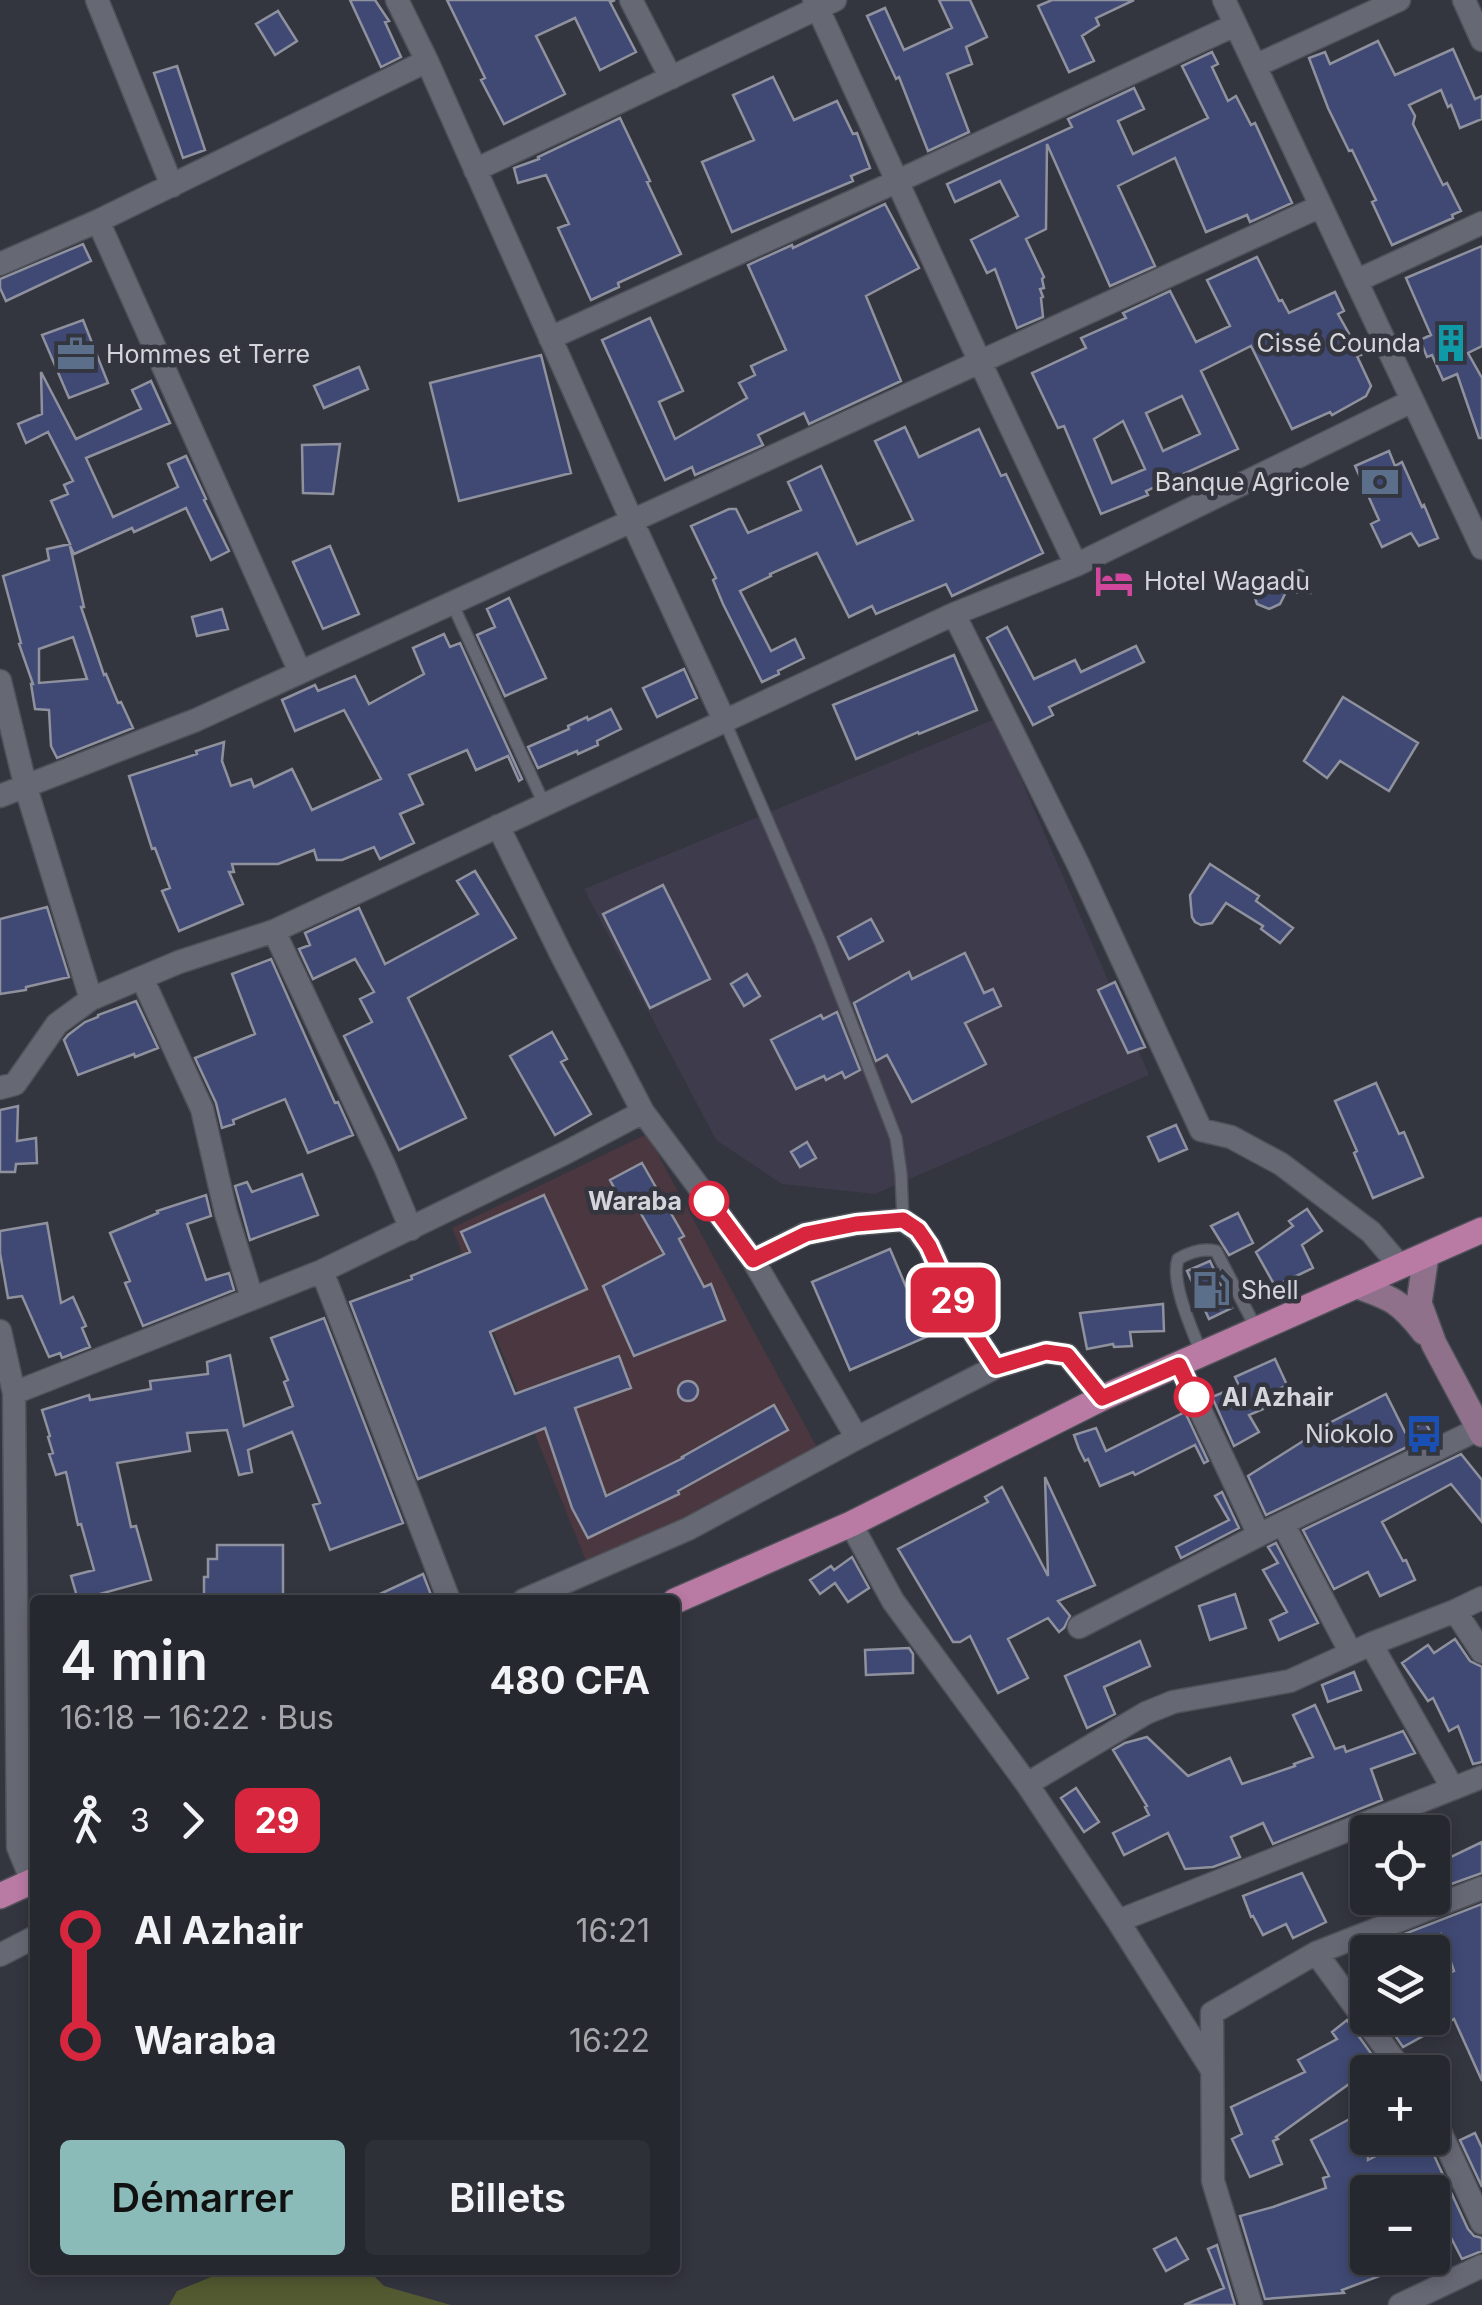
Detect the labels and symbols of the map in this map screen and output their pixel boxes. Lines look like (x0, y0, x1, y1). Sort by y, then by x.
building icon: Cissé Counda (1430, 322, 1472, 364)
place label: Cissé Counda (1257, 328, 1421, 358)
office icon: Hommes et Terre (55, 333, 97, 375)
place label: Hommes et Terre (106, 339, 310, 369)
bank icon: Banque Agricole (1359, 461, 1401, 503)
place label: Banque Agricole (1155, 467, 1350, 497)
hotel icon: Hotel Wagadu (1093, 560, 1135, 602)
place label: Hotel Wagadu (1144, 566, 1310, 596)
marker: Waraba (690, 1182, 728, 1220)
place label: Waraba (588, 1186, 682, 1216)
line badge: 29 (908, 1268, 998, 1332)
fuel station icon: Shell (1190, 1269, 1232, 1311)
place label: Shell (1241, 1275, 1299, 1305)
marker: Al Azhair (1175, 1378, 1213, 1416)
place label: Al Azhair (1222, 1382, 1333, 1412)
bus stop icon: Niokolo (1403, 1413, 1445, 1455)
place label: Niokolo (1305, 1419, 1394, 1449)

